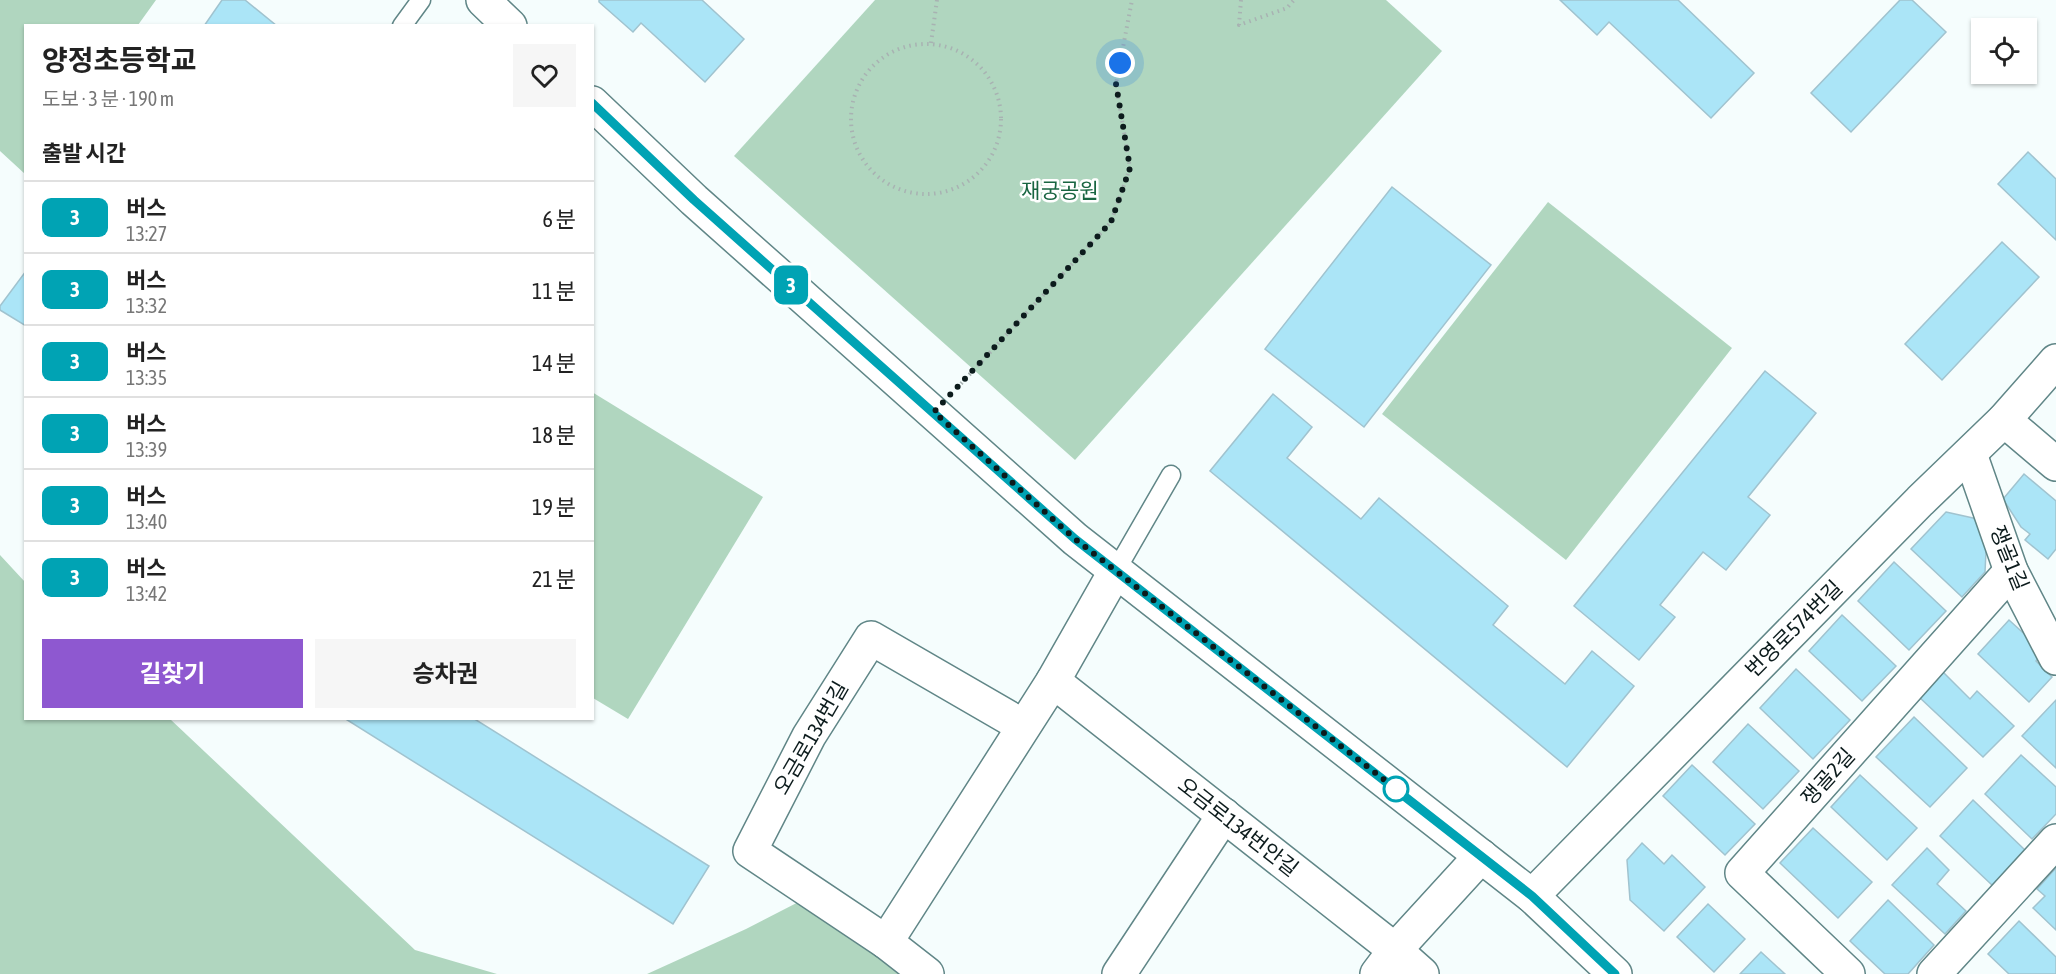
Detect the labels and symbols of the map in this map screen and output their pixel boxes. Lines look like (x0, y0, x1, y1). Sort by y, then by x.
your location (1105, 48, 1135, 78)
park label: 재궁공원 (1021, 178, 1099, 202)
line badge: 3 (772, 266, 810, 304)
street label: 쟁골1길 (1986, 522, 2034, 594)
street label: 번영로574번길 (1740, 575, 1846, 681)
street label: 오금로134번길 (768, 677, 852, 798)
street label: 쟁골2길 (1796, 743, 1859, 810)
street label: 오금로134번안길 (1174, 772, 1303, 880)
unlabelled marker (1383, 776, 1409, 802)

